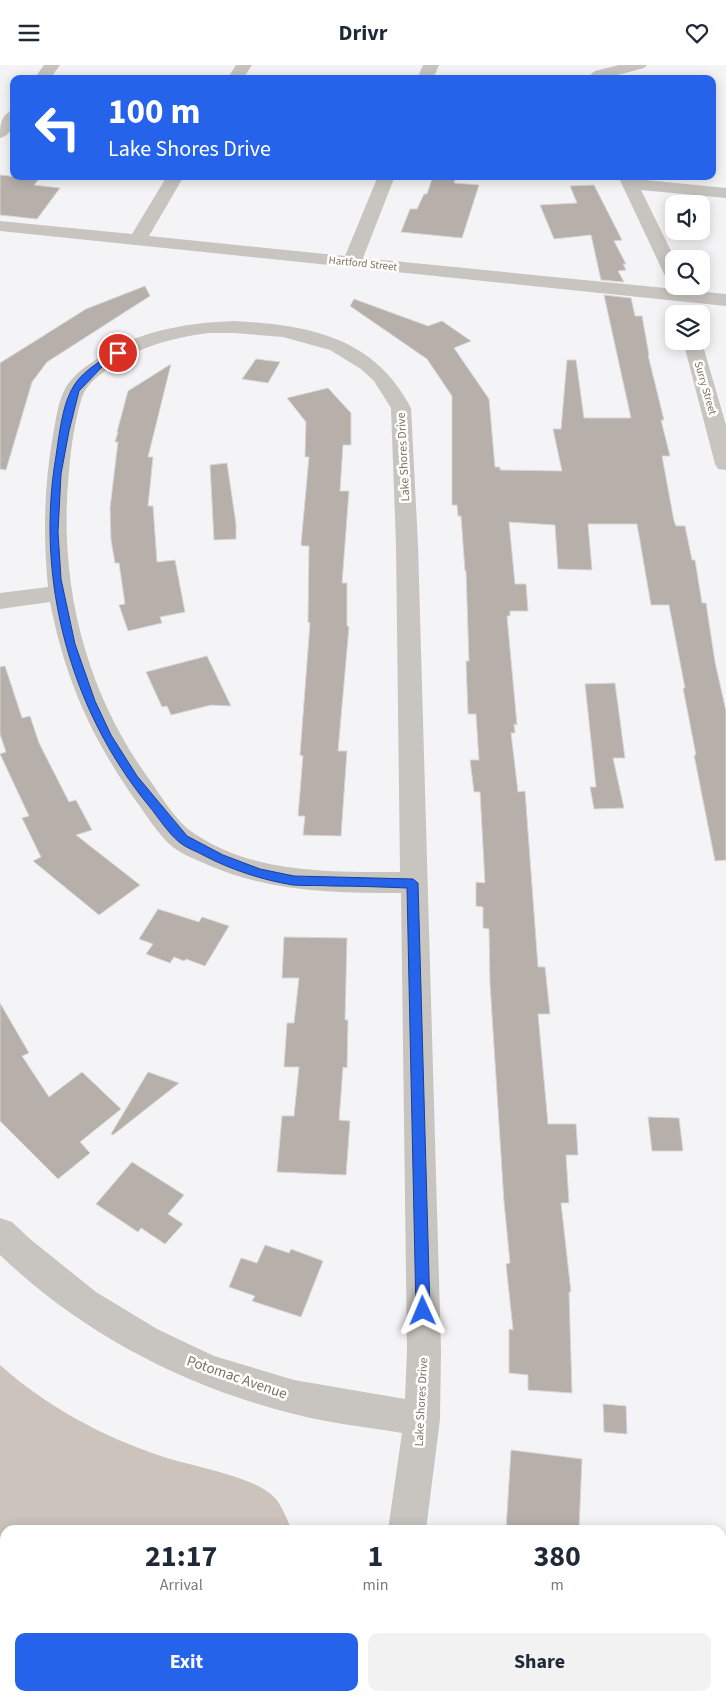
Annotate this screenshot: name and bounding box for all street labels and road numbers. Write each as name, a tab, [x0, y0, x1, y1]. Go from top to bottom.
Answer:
street label: Hartford Street	[328, 252, 398, 275]
street label: Surry Street	[691, 360, 720, 417]
street label: Lake Shores Drive	[393, 412, 414, 502]
street label: Potomac Avenue	[184, 1350, 290, 1405]
street label: Lake Shores Drive	[411, 1357, 432, 1447]

